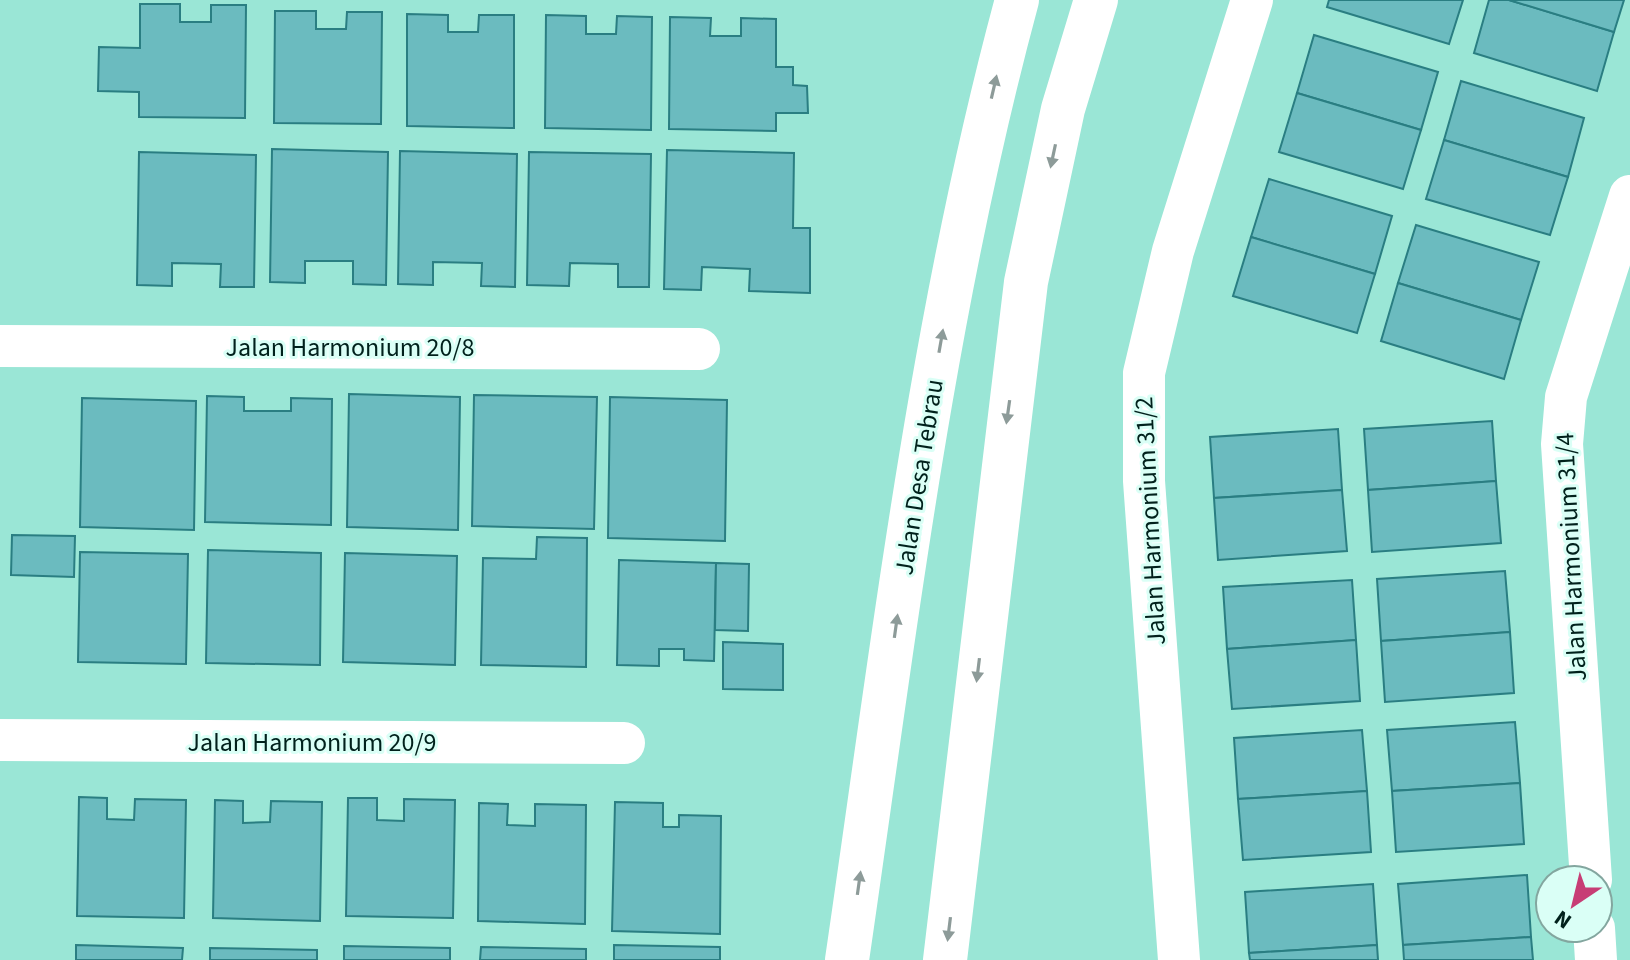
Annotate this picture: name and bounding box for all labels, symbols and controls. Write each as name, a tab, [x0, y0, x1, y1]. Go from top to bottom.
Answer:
one-way arrow	[988, 74, 1001, 99]
one-way arrow	[1046, 144, 1059, 169]
one-way arrow	[935, 328, 947, 353]
street label: Jalan Harmonium 20/8	[226, 329, 474, 366]
street label: Jalan Desa Tebrau	[885, 376, 953, 578]
street label: Jalan Harmonium 31/2	[1125, 396, 1175, 646]
one-way arrow	[1001, 400, 1014, 425]
street label: Jalan Harmonium 31/4	[1546, 432, 1596, 682]
one-way arrow	[890, 613, 903, 638]
one-way arrow	[972, 658, 985, 683]
street label: Jalan Harmonium 20/9	[188, 724, 436, 761]
north arrow	[1534, 864, 1614, 944]
one-way arrow	[853, 870, 866, 895]
text: N	[1548, 902, 1578, 937]
one-way arrow	[942, 917, 955, 942]

